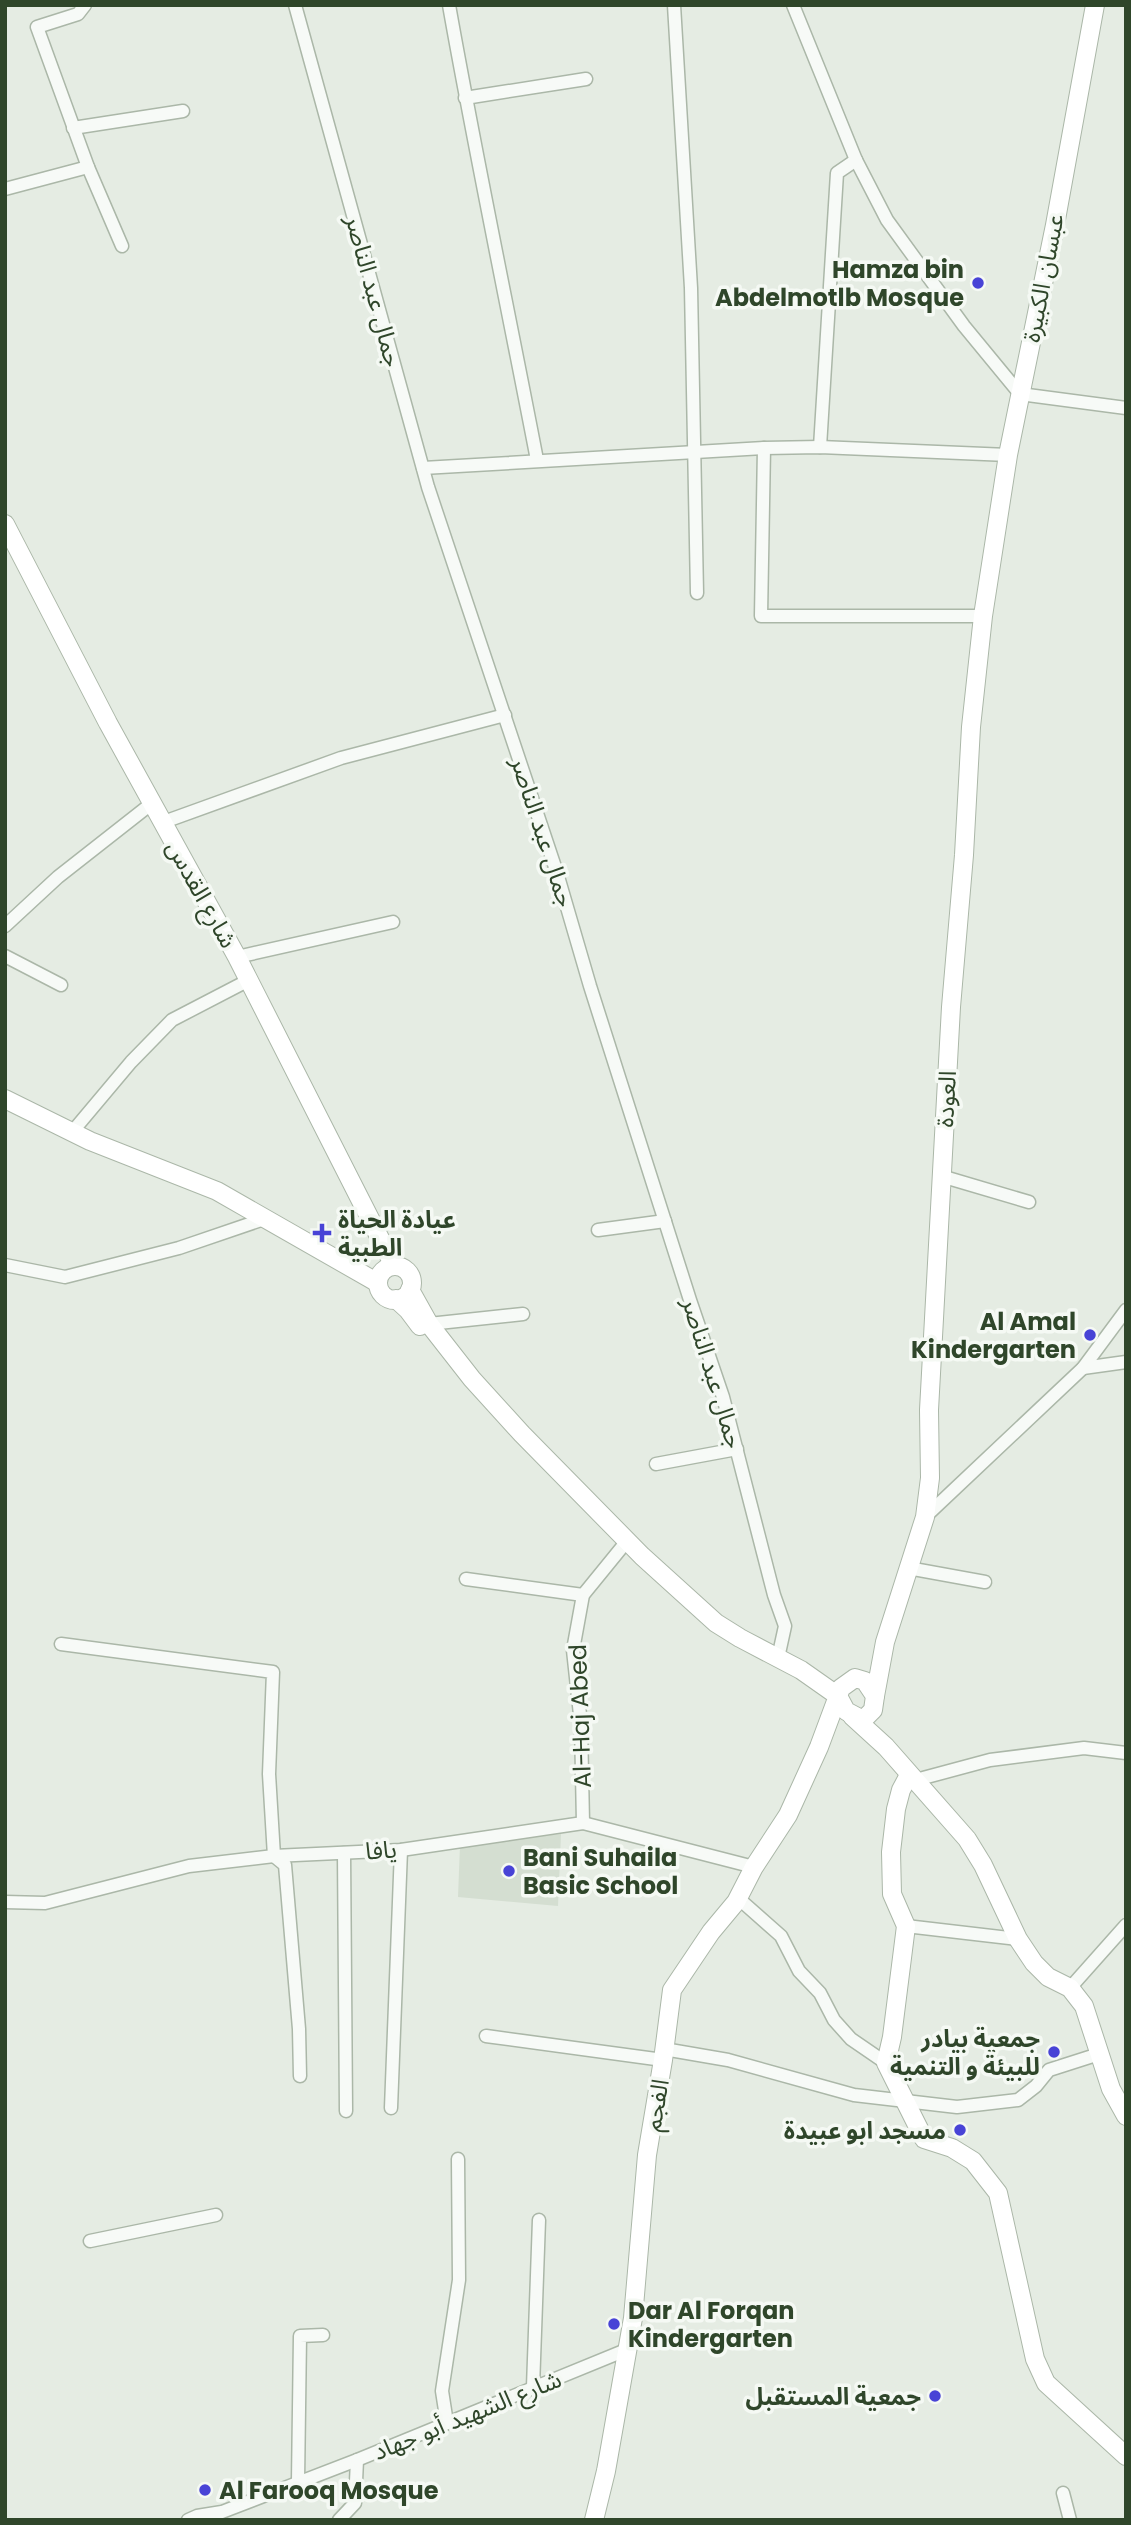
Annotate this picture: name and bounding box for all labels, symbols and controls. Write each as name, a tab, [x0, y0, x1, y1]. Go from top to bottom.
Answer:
street label: جمال عبد الناصر	[338, 210, 410, 371]
street label: عبسان الكبيرة	[1014, 211, 1072, 345]
place label: Hamza bin Abdelmotlb Mosque	[715, 253, 964, 314]
marker: Hamza bin Abdelmotlb Mosque	[970, 275, 986, 291]
street label: جمال عبد الناصر	[503, 752, 583, 911]
street label: شارع القدس	[158, 834, 245, 954]
street label: العودة	[928, 1070, 964, 1128]
place label: عيادة الحياة الطبية	[338, 1203, 456, 1264]
marker: عيادة الحياة الطبية	[312, 1223, 332, 1243]
street label: جمال عبد الناصر	[674, 1293, 752, 1452]
place label: Al Amal Kindergarten	[911, 1305, 1076, 1366]
marker: Al Amal Kindergarten	[1082, 1327, 1098, 1343]
street label: Al-Haj Abed	[561, 1643, 599, 1789]
street label: يافا	[364, 1832, 398, 1868]
place label: Bani Suhaila Basic School	[523, 1841, 678, 1902]
marker: Bani Suhaila Basic School	[501, 1863, 517, 1879]
place label: جمعية بيادر للبيئة و التنمية	[890, 2022, 1040, 2083]
marker: جمعية بيادر للبيئة و التنمية	[1046, 2044, 1062, 2060]
street label: الفجم	[635, 2076, 678, 2134]
place label: مسجد ابو عبيدة	[784, 2114, 946, 2147]
marker: مسجد ابو عبيدة	[952, 2122, 968, 2138]
place label: Dar Al Forqan Kindergarten	[628, 2294, 794, 2355]
marker: Dar Al Forqan Kindergarten	[606, 2316, 622, 2332]
street label: شارع الشهيد أبو جهاد	[368, 2362, 566, 2469]
place label: جمعية المستقبل	[746, 2380, 921, 2413]
marker: جمعية المستقبل	[927, 2388, 943, 2404]
place label: Al Farooq Mosque	[219, 2474, 439, 2507]
marker: Al Farooq Mosque	[197, 2482, 213, 2498]

